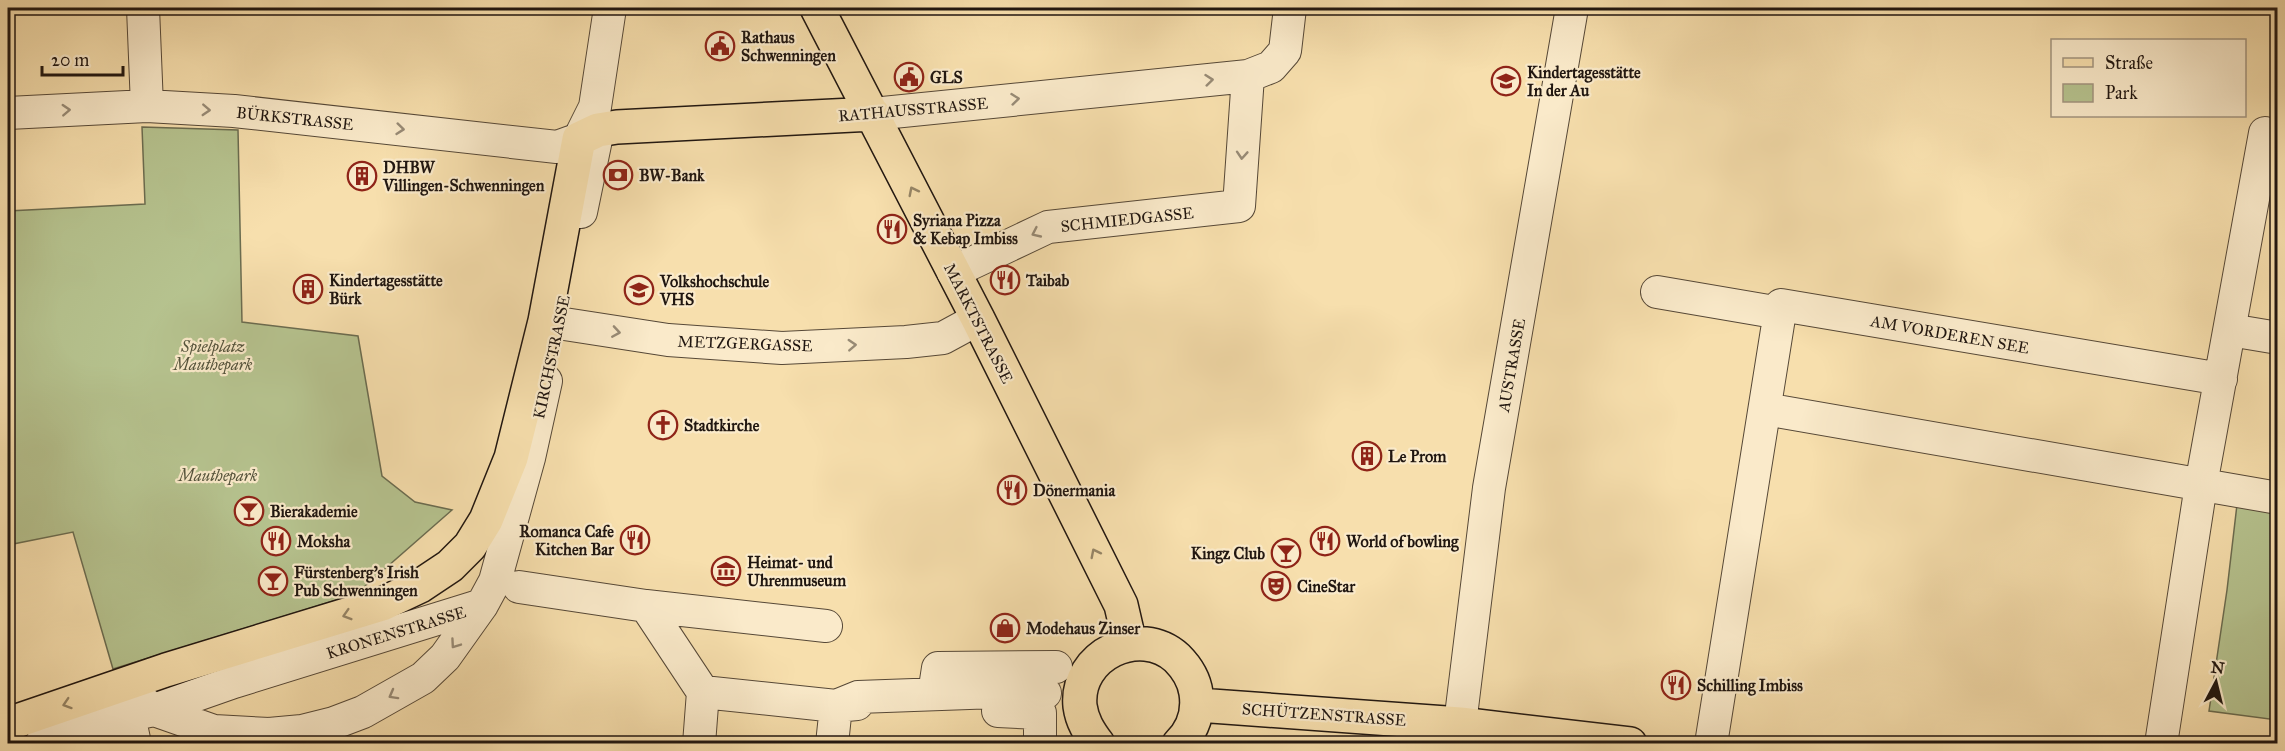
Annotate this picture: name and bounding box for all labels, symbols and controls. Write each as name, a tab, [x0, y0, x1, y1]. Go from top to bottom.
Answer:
place label: Rathaus Schwenningen	[741, 28, 836, 66]
public building icon: Rathaus Schwenningen	[704, 30, 736, 62]
scale bar	[42, 39, 123, 77]
legend	[2051, 39, 2246, 117]
text: 20 m	[51, 49, 89, 71]
text: Straße	[2105, 52, 2153, 74]
public building icon: GLS	[893, 61, 925, 93]
place label: Kindertagesstätte In der Au	[1527, 63, 1641, 100]
school or university icon: Kindertagesstätte In der Au	[1490, 65, 1522, 97]
place label: GLS	[930, 68, 963, 87]
one-way arrow	[1204, 74, 1214, 87]
text: Park	[2105, 82, 2138, 104]
street label: RATHAUSSTRASSE	[837, 93, 989, 126]
one-way arrow	[1010, 93, 1020, 106]
street label: BÜRKSTRASSE	[235, 102, 355, 134]
one-way arrow	[201, 103, 210, 116]
one-way arrow	[61, 104, 70, 117]
one-way arrow	[395, 122, 404, 135]
one-way arrow	[1236, 151, 1249, 160]
place label: DHBW Villingen-Schwenningen	[382, 158, 545, 196]
bank icon: BW-Bank	[602, 159, 634, 191]
building icon: DHBW Villingen-Schwenningen	[346, 160, 378, 192]
place label: BW-Bank	[639, 166, 705, 185]
one-way arrow	[908, 187, 920, 198]
street label: SCHMIEDGASSE	[1060, 203, 1195, 236]
place label: Syriana Pizza & Kebap Imbiss	[913, 211, 1018, 249]
restaurant icon: Syriana Pizza & Kebap Imbiss	[876, 213, 908, 245]
one-way arrow	[1032, 226, 1043, 238]
street label: MARKTSTRASSE	[940, 260, 1017, 387]
restaurant icon: Taibab	[989, 264, 1021, 296]
place label: Kindertagesstätte Bürk	[329, 271, 443, 308]
place label: Taibab	[1025, 271, 1070, 290]
place label: Volkshochschule VHS	[659, 272, 770, 309]
building icon: Kindertagesstätte Bürk	[292, 273, 324, 305]
school or university icon: Volkshochschule VHS	[623, 274, 655, 306]
street label: KIRCHSTRASSE	[529, 294, 574, 421]
street label: AM VORDEREN SEE	[1868, 311, 2031, 358]
street label: AUSTRASSE	[1494, 317, 1529, 414]
one-way arrow	[612, 326, 621, 338]
street label: METZGERGASSE	[677, 332, 813, 355]
park label: Spielplatz Mauthepark	[172, 337, 252, 375]
one-way arrow	[848, 338, 857, 351]
church icon: Stadtkirche	[647, 409, 679, 441]
place label: Stadtkirche	[684, 416, 760, 435]
building icon: Le Prom	[1351, 440, 1383, 472]
place label: Le Prom	[1388, 447, 1447, 466]
park label: Mauthepark	[177, 466, 257, 486]
restaurant icon: Dönermania	[996, 474, 1028, 506]
place label: Dönermania	[1033, 481, 1116, 500]
bar icon: Bierakademie	[233, 495, 265, 527]
place label: Bierakademie	[270, 502, 358, 521]
place label: Romanca Cafe Kitchen Bar	[519, 522, 615, 559]
restaurant icon: Romanca Cafe Kitchen Bar	[619, 524, 651, 556]
restaurant icon: Moksha	[260, 525, 292, 557]
restaurant icon: World of bowling	[1309, 525, 1341, 557]
place label: Moksha	[297, 532, 352, 551]
place label: World of bowling	[1346, 532, 1459, 552]
bar icon: Kingz Club	[1270, 537, 1302, 569]
place label: Kingz Club	[1191, 544, 1265, 564]
one-way arrow	[1090, 548, 1102, 559]
place label: Heimat- und Uhrenmuseum	[747, 553, 847, 590]
museum icon: Heimat- und Uhrenmuseum	[710, 555, 742, 587]
place label: Fürstenberg's Irish Pub Schwenningen	[294, 563, 419, 601]
bar icon: Fürstenberg's Irish Pub Schwenningen	[257, 565, 289, 597]
theatre icon: CineStar	[1260, 570, 1292, 602]
place label: CineStar	[1297, 577, 1356, 596]
street label: KRONENSTRASSE	[324, 602, 468, 663]
one-way arrow	[342, 608, 353, 620]
shop icon: Modehaus Zinser	[989, 612, 1021, 644]
place label: Modehaus Zinser	[1026, 619, 1141, 638]
one-way arrow	[451, 637, 462, 648]
north arrow	[2186, 652, 2246, 712]
text: N	[2210, 657, 2226, 678]
restaurant icon: Schilling Imbiss	[1660, 669, 1692, 701]
place label: Schilling Imbiss	[1697, 676, 1803, 696]
one-way arrow	[389, 688, 399, 699]
one-way arrow	[62, 697, 73, 710]
street label: SCHÜTZENSTRASSE	[1241, 698, 1407, 730]

